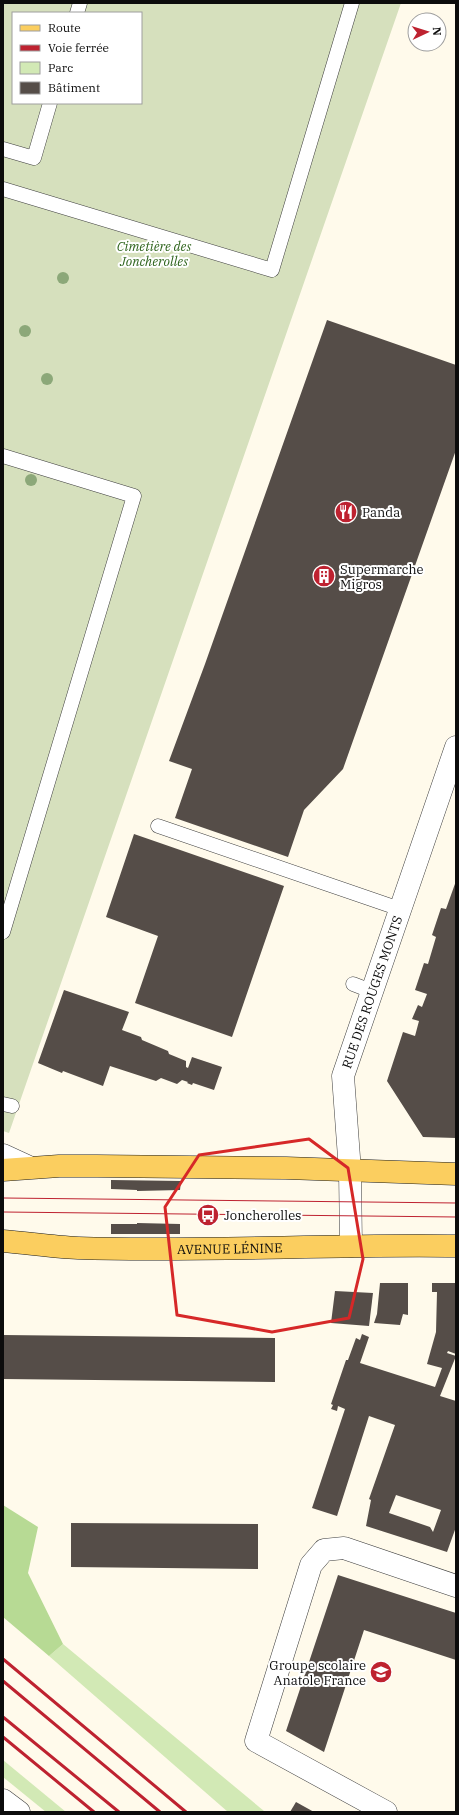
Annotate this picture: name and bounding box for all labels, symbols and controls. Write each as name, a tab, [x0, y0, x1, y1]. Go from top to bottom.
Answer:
legend	[12, 12, 142, 104]
north arrow	[407, 12, 447, 52]
text: Route	[48, 20, 81, 35]
text: N	[430, 26, 444, 36]
text: Voie ferrée	[48, 40, 109, 55]
text: Parc	[48, 60, 73, 75]
text: Bâtiment	[48, 80, 100, 95]
park label: Cimetière des Joncherolles	[117, 238, 191, 270]
restaurant icon: Panda	[333, 499, 359, 525]
place label: Panda	[362, 504, 400, 521]
place label: Supermarche Migros	[340, 561, 424, 593]
building icon: Supermarche Migros	[311, 563, 337, 589]
street label: RUE DES ROUGES MONTS	[338, 914, 406, 1071]
bus stop icon: Joncherolles	[195, 1202, 221, 1228]
place label: Joncherolles	[224, 1207, 301, 1224]
street label: AVENUE LÉNINE	[177, 1239, 283, 1258]
place label: Groupe scolaire Anatole France	[269, 1657, 366, 1689]
school or university icon: Groupe scolaire Anatole France	[368, 1659, 394, 1685]

